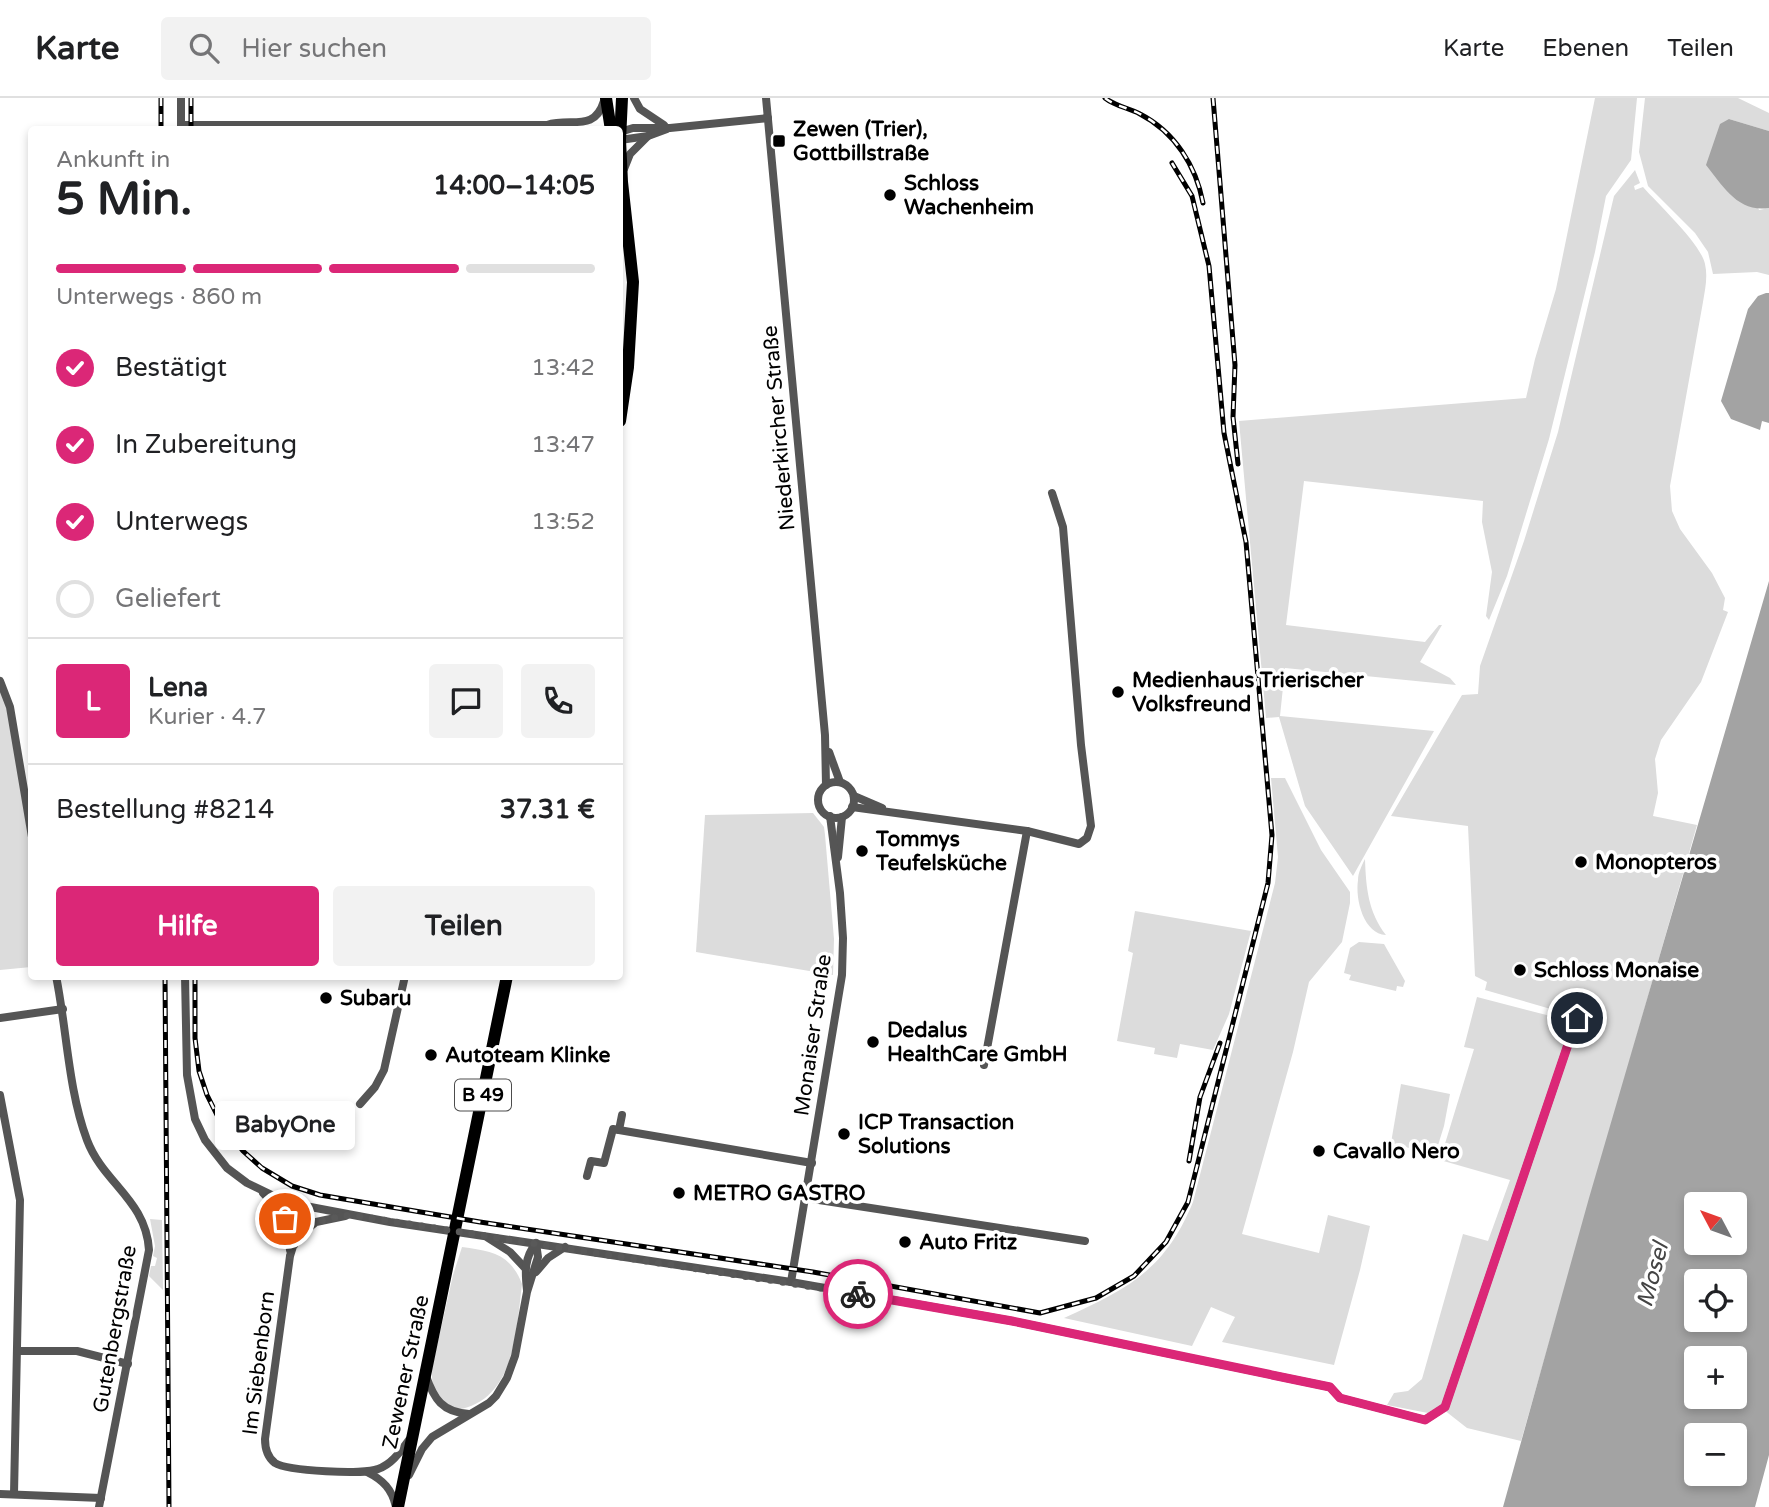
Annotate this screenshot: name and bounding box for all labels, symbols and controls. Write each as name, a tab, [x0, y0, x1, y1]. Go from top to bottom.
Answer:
search box	[161, 17, 651, 80]
text: Karte	[35, 29, 119, 68]
icon: search	[185, 29, 223, 67]
text: Hier suchen	[241, 33, 387, 64]
text: Karte	[1443, 34, 1504, 63]
text: Ebenen	[1542, 34, 1629, 63]
text: Teilen	[1667, 34, 1734, 63]
place label: Zewen (Trier), Gottbillstraße	[793, 117, 929, 166]
marker: Zewen (Trier), Gottbillstraße	[771, 133, 787, 149]
text: Ankunft in	[56, 146, 170, 174]
text: 14:00–14:05	[433, 170, 595, 201]
place label: Schloss Wachenheim	[904, 171, 1034, 220]
text: 5 Min.	[56, 172, 192, 227]
marker: Schloss Wachenheim	[882, 187, 898, 203]
text: Unterwegs · 860 m	[56, 283, 262, 311]
street label: Niederkircher Straße	[758, 324, 800, 532]
icon: check	[56, 349, 94, 387]
text: Bestätigt	[115, 352, 227, 383]
text: 13:42	[531, 354, 595, 382]
icon: check	[56, 426, 94, 464]
text: In Zubereitung	[115, 429, 297, 460]
text: 13:47	[531, 431, 595, 459]
icon: check	[56, 503, 94, 541]
text: Unterwegs	[115, 506, 248, 537]
text: 13:52	[531, 508, 595, 536]
text: Geliefert	[115, 583, 221, 614]
button: chat	[429, 664, 503, 738]
button: phone	[521, 664, 595, 738]
place label: Medienhaus Trierischer Volksfreund	[1132, 668, 1365, 717]
text: Lena	[148, 672, 208, 703]
marker: Medienhaus Trierischer Volksfreund	[1110, 684, 1126, 700]
text: L	[86, 686, 100, 717]
text: Kurier · 4.7	[148, 703, 266, 731]
text: Bestellung #8214	[56, 794, 274, 825]
text: 37.31 €	[500, 794, 595, 825]
place label: Tommys Teufelsküche	[875, 827, 1007, 876]
marker: Tommys Teufelsküche	[854, 843, 870, 859]
place label: Monopteros	[1595, 850, 1717, 875]
marker: Monopteros	[1573, 854, 1589, 870]
button: Hilfe	[56, 886, 319, 966]
button: Teilen	[333, 886, 595, 966]
street label: Monaiser Straße	[789, 952, 837, 1117]
place label: Schloss Monaise	[1534, 958, 1699, 983]
marker: Schloss Monaise	[1512, 962, 1528, 978]
place label: Subaru	[340, 986, 411, 1011]
pin	[1547, 988, 1607, 1048]
marker: Subaru	[318, 990, 334, 1006]
icon: home	[1558, 999, 1596, 1037]
place label: Dedalus HealthCare GmbH	[887, 1018, 1068, 1067]
marker: Dedalus HealthCare GmbH	[865, 1034, 881, 1050]
place label: Autoteam Klinke	[445, 1043, 611, 1068]
marker: Autoteam Klinke	[423, 1047, 439, 1063]
road number: B 49	[455, 1079, 511, 1110]
callout: BabyOne	[215, 1100, 355, 1149]
place label: ICP Transaction Solutions	[858, 1110, 1014, 1159]
text: BabyOne	[234, 1111, 336, 1139]
marker: ICP Transaction Solutions	[836, 1126, 852, 1142]
place label: Cavallo Nero	[1333, 1139, 1460, 1164]
marker: Cavallo Nero	[1311, 1143, 1327, 1159]
place label: METRO GASTRO	[693, 1181, 865, 1206]
marker: METRO GASTRO	[671, 1185, 687, 1201]
pin	[255, 1189, 315, 1249]
north arrow	[1684, 1192, 1746, 1255]
map controls	[1684, 1192, 1747, 1486]
icon: bag	[266, 1200, 304, 1238]
place label: Auto Fritz	[919, 1230, 1018, 1255]
marker: Auto Fritz	[897, 1234, 913, 1250]
water label: Mosel	[1631, 1237, 1676, 1310]
street label: Gutenbergstraße	[88, 1243, 142, 1415]
courier	[823, 1259, 893, 1329]
button: locate	[1684, 1269, 1747, 1332]
icon: bike	[839, 1275, 877, 1313]
street label: Im Siebenborn	[238, 1289, 280, 1437]
street label: Zewener Straße	[377, 1293, 435, 1451]
button: +	[1684, 1346, 1747, 1409]
button: −	[1684, 1423, 1747, 1486]

